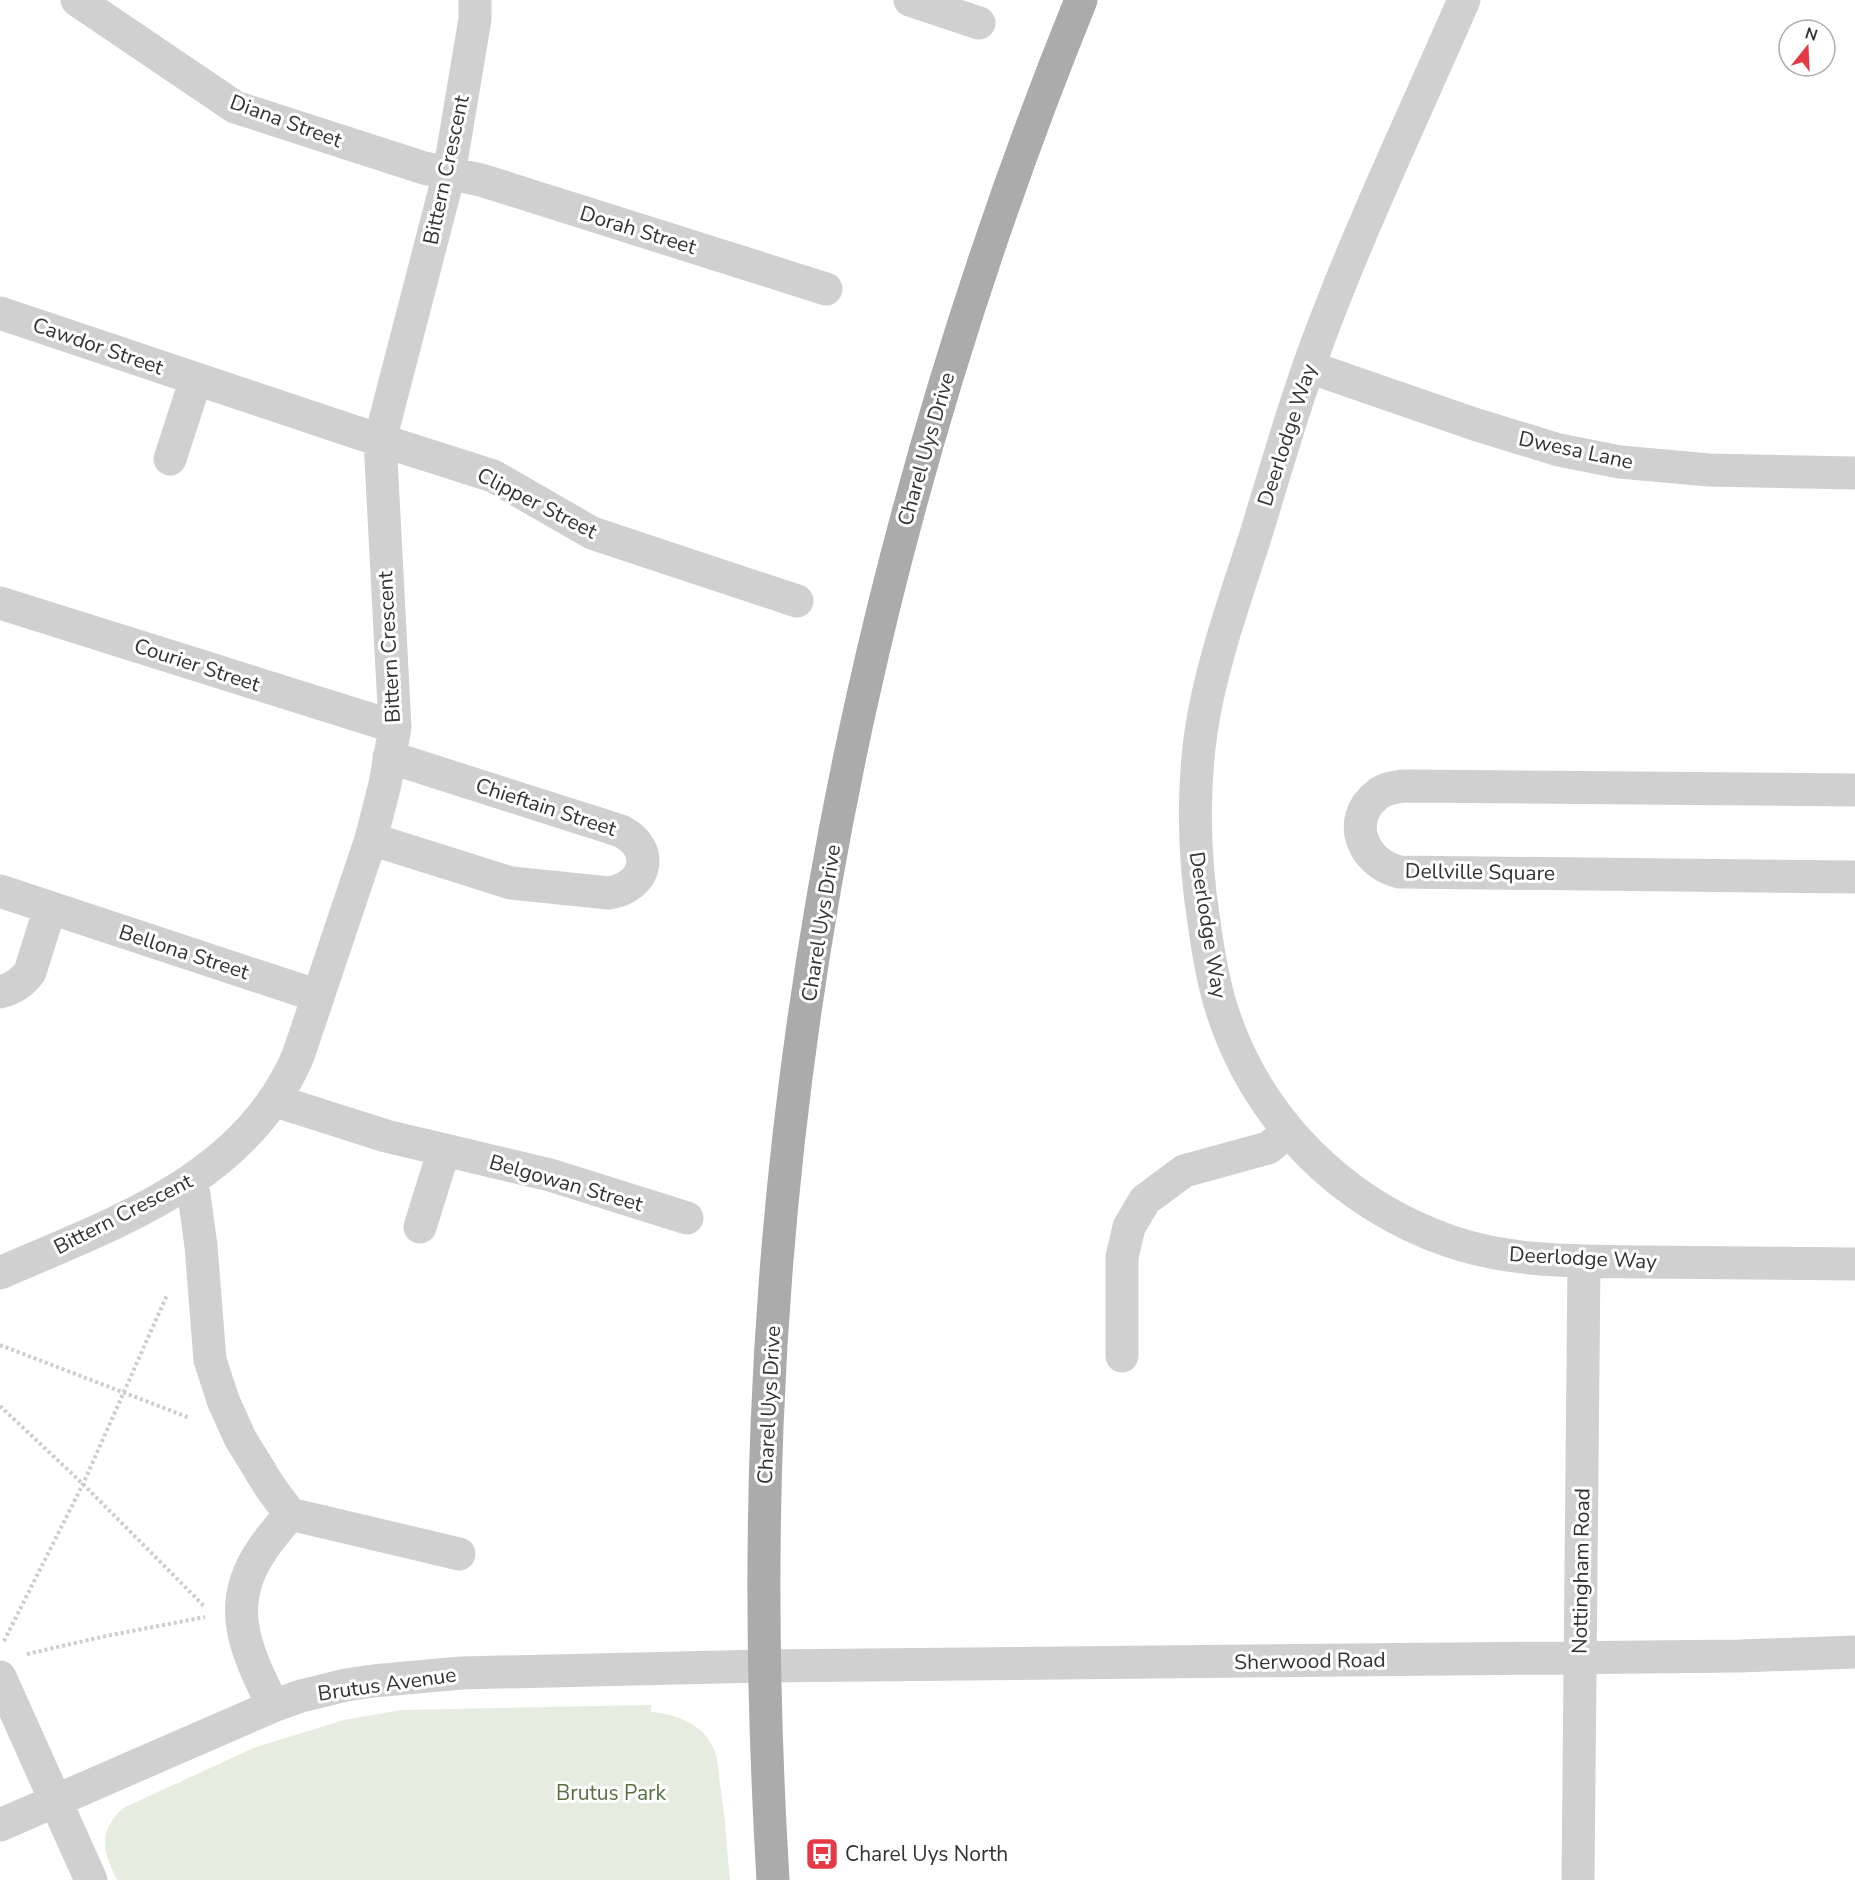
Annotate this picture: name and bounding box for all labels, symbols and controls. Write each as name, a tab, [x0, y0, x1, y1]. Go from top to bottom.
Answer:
north arrow	[1777, 18, 1837, 78]
text: N	[1802, 22, 1820, 47]
street label: Diana Street	[226, 88, 347, 154]
street label: Bittern Crescent	[416, 92, 476, 247]
street label: Dorah Street	[576, 199, 700, 261]
street label: Cawdor Street	[29, 311, 168, 382]
street label: Deerlodge Way	[1251, 360, 1323, 510]
street label: Charel Uys Drive	[891, 369, 961, 529]
street label: Dwesa Lane	[1516, 424, 1636, 476]
street label: Clipper Street	[472, 461, 602, 546]
street label: Bittern Crescent	[371, 570, 407, 724]
street label: Courier Street	[131, 632, 264, 699]
street label: Chieftain Street	[472, 771, 621, 843]
street label: Charel Uys Drive	[795, 843, 847, 1003]
street label: Deerlodge Way	[1183, 850, 1233, 1001]
street label: Dellville Square	[1405, 857, 1555, 887]
street label: Bellona Street	[115, 918, 253, 986]
street label: Belgowan Street	[486, 1148, 647, 1218]
street label: Bittern Crescent	[49, 1167, 198, 1261]
street label: Deerlodge Way	[1508, 1240, 1658, 1276]
street label: Charel Uys Drive	[751, 1325, 787, 1485]
street label: Nottingham Road	[1566, 1488, 1596, 1654]
street label: Sherwood Road	[1234, 1646, 1386, 1676]
street label: Brutus Avenue	[316, 1660, 458, 1708]
park label: Brutus Park	[556, 1779, 667, 1807]
bus stop icon: Charel Uys North	[804, 1836, 840, 1872]
place label: Charel Uys North	[845, 1840, 1008, 1868]

